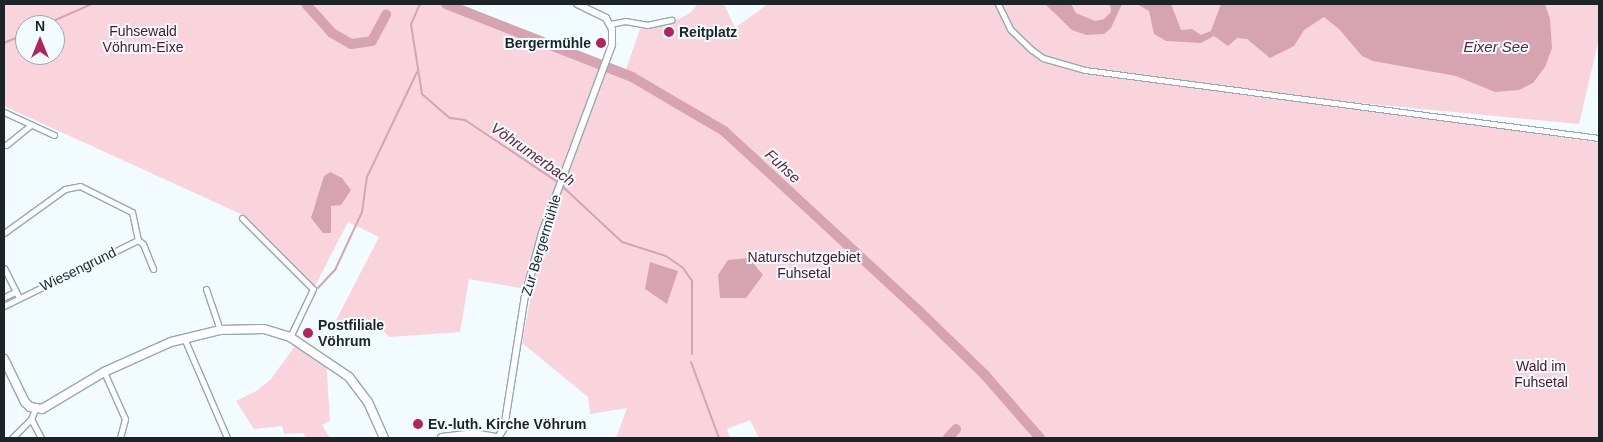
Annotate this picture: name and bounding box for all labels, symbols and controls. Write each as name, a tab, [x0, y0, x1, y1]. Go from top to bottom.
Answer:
north arrow	[15, 15, 65, 65]
text: N	[35, 18, 45, 34]
park label: Fuhsewald Vöhrum-Eixe	[103, 23, 183, 56]
place label: Reitplatz	[679, 24, 737, 40]
marker: Reitplatz	[663, 26, 675, 38]
place label: Bergermühle	[505, 35, 591, 51]
marker: Bergermühle	[595, 37, 607, 49]
water label: Eixer See	[1463, 38, 1529, 56]
water label: Vöhrumerbach	[488, 118, 578, 190]
water label: Fuhse	[762, 145, 804, 187]
street label: Zur Bergermühle	[518, 192, 564, 298]
street label: Wiesengrund	[37, 243, 119, 295]
park label: Naturschutzgebiet Fuhsetal	[748, 249, 860, 282]
place label: Postfiliale Vöhrum	[318, 317, 384, 350]
marker: Postfiliale Vöhrum	[302, 327, 314, 339]
park label: Wald im Fuhsetal	[1514, 358, 1568, 391]
place label: Ev.-luth. Kirche Vöhrum	[428, 416, 586, 432]
marker: Ev.-luth. Kirche Vöhrum	[412, 418, 424, 430]

